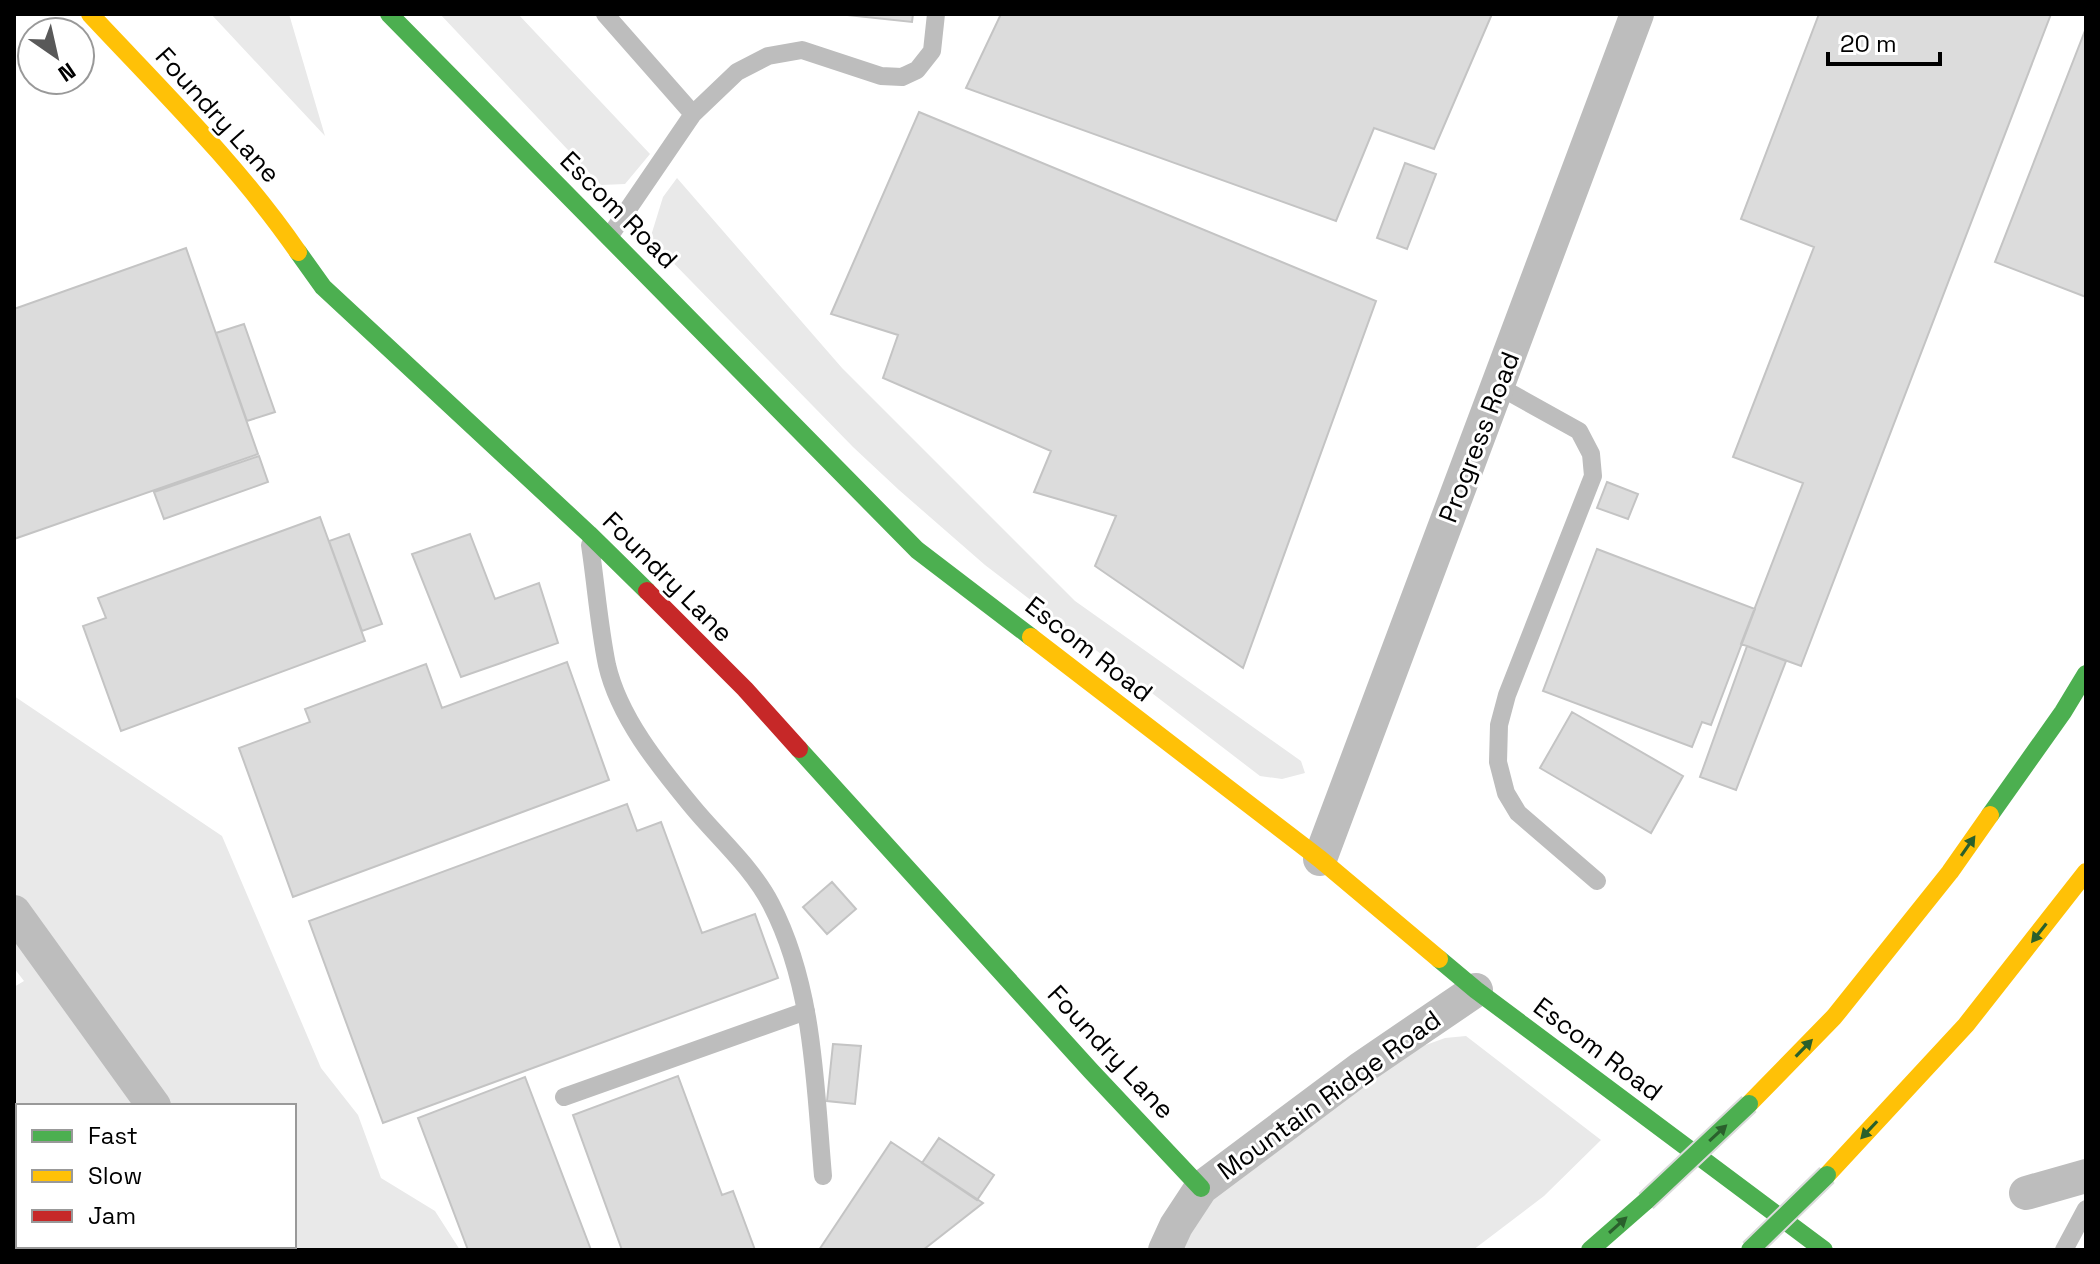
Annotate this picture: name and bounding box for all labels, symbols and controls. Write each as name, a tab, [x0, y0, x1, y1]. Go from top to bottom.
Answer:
north arrow	[16, 16, 96, 96]
scale bar	[1828, 16, 1940, 66]
text: 20 m	[1840, 28, 1897, 59]
street label: Foundry Lane	[148, 40, 288, 190]
text: N	[53, 57, 81, 88]
street label: Escom Road	[553, 144, 685, 276]
street label: Progress Road	[1431, 347, 1527, 527]
street label: Foundry Lane	[595, 504, 741, 650]
street label: Escom Road	[1018, 589, 1160, 709]
one-way arrow	[1960, 836, 1975, 857]
one-way arrow	[2031, 923, 2047, 943]
street label: Foundry Lane	[1040, 978, 1182, 1126]
street label: Escom Road	[1527, 989, 1669, 1109]
street label: Mountain Ridge Road	[1211, 1002, 1447, 1188]
one-way arrow	[1794, 1039, 1812, 1058]
legend	[16, 1104, 296, 1248]
text: Fast	[88, 1120, 138, 1151]
one-way arrow	[1860, 1120, 1878, 1139]
one-way arrow	[1708, 1125, 1727, 1143]
text: Slow	[88, 1160, 142, 1191]
text: Jam	[88, 1200, 136, 1231]
one-way arrow	[1608, 1217, 1627, 1235]

